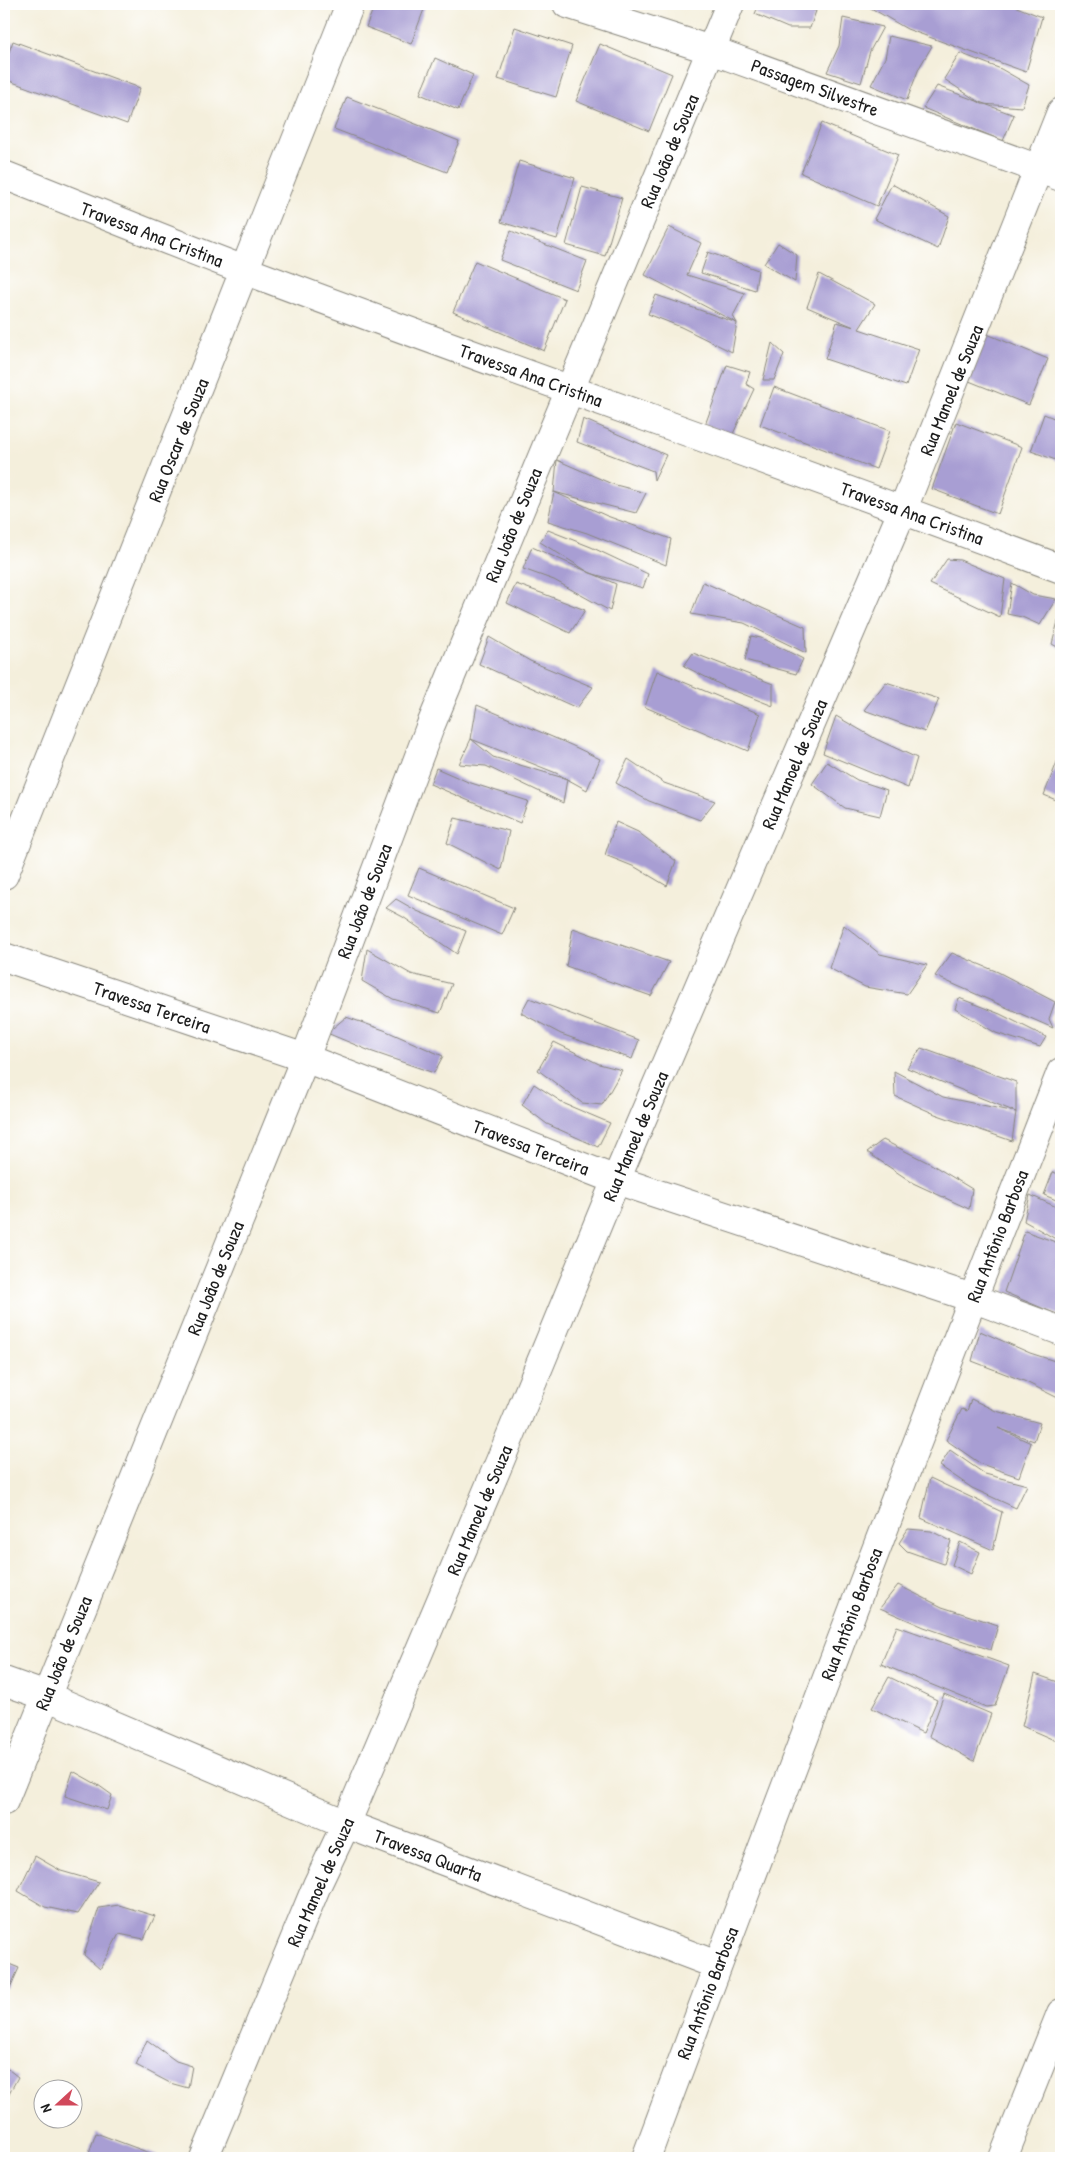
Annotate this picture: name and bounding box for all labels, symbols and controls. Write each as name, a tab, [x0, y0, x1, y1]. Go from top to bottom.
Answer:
street label: Passagem Silvestre	[748, 52, 883, 122]
street label: Rua João de Souza	[633, 90, 705, 212]
street label: Travessa Ana Cristina	[77, 195, 228, 273]
street label: Rua Manoel de Souza	[913, 320, 989, 459]
street label: Travessa Ana Cristina	[456, 337, 607, 413]
street label: Rua Oscar de Souza	[141, 374, 215, 506]
street label: Rua João de Souza	[478, 463, 548, 586]
street label: Travessa Ana Cristina	[837, 475, 988, 551]
street label: Rua Manoel de Souza	[755, 694, 833, 833]
street label: Rua João de Souza	[330, 839, 398, 962]
street label: Travessa Terceira	[90, 975, 215, 1039]
street label: Rua Manoel de Souza	[596, 1066, 674, 1205]
street label: Travessa Terceira	[469, 1113, 594, 1181]
street label: Rua Antônio Barbosa	[960, 1166, 1034, 1306]
street label: Rua João de Souza	[180, 1216, 250, 1339]
street label: Rua Manoel de Souza	[440, 1440, 518, 1579]
street label: Rua Antônio Barbosa	[814, 1544, 888, 1684]
street label: Rua João de Souza	[28, 1591, 98, 1714]
street label: Rua Manoel de Souza	[280, 1813, 360, 1951]
street label: Travessa Quarta	[370, 1822, 486, 1888]
street label: Rua Antônio Barbosa	[670, 1923, 744, 2063]
north arrow	[32, 2080, 82, 2130]
text: N	[35, 2101, 56, 2116]

